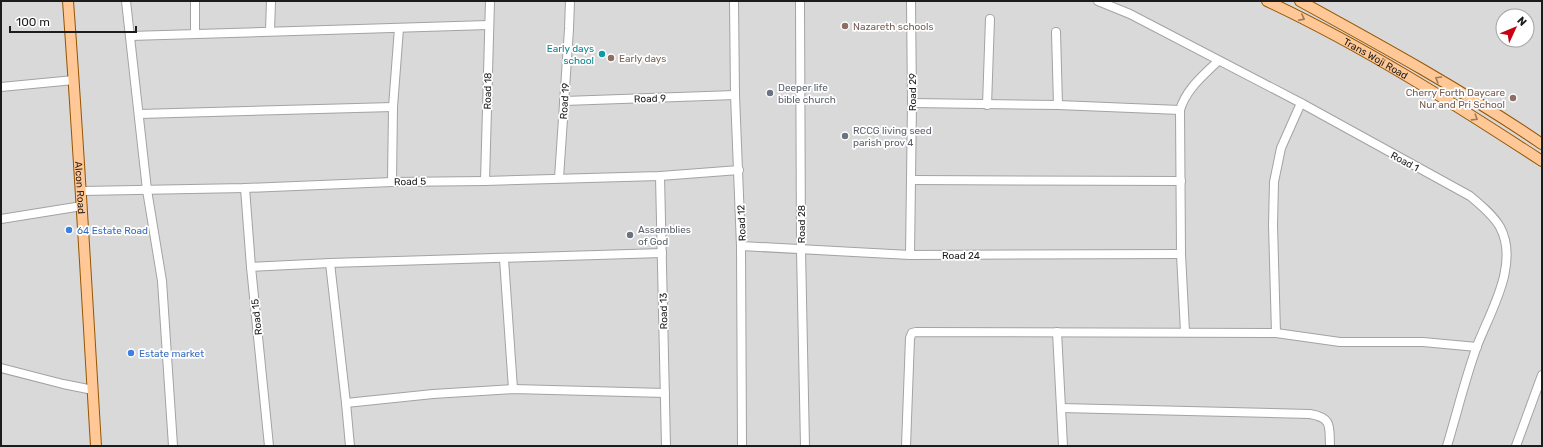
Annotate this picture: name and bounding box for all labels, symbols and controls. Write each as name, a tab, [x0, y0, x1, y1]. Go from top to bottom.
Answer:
scale bar	[10, 8, 136, 34]
north arrow	[1495, 8, 1535, 48]
one-way arrow	[1298, 13, 1305, 21]
text: N	[1514, 14, 1529, 29]
text: 100 m	[16, 15, 50, 29]
marker: Nazareth schools	[840, 21, 850, 31]
place label: Nazareth schools	[853, 21, 934, 33]
street label: Trans Woji Road	[1341, 36, 1410, 82]
place label: Early days school	[547, 43, 594, 67]
marker: Early days school	[597, 49, 607, 59]
marker: Early days	[606, 53, 616, 63]
place label: Early days	[619, 53, 666, 65]
street label: Road 18	[482, 73, 494, 110]
street label: Road 29	[907, 73, 919, 111]
one-way arrow	[1435, 76, 1442, 83]
street label: Road 19	[558, 82, 572, 120]
place label: Deeper life bible church	[778, 82, 836, 106]
place label: Cherry Forth Daycare Nur and Pri School	[1406, 87, 1505, 111]
marker: Deeper life bible church	[765, 88, 775, 98]
street label: Road 9	[634, 92, 666, 106]
marker: Cherry Forth Daycare Nur and Pri School	[1508, 93, 1518, 103]
one-way arrow	[1471, 113, 1478, 121]
place label: RCCG living seed parish prov 4	[853, 125, 932, 149]
marker: RCCG living seed parish prov 4	[840, 131, 850, 141]
street label: Road 1	[1388, 149, 1421, 174]
street label: Alcon Road	[72, 161, 87, 214]
street label: Road 5	[394, 176, 426, 188]
street label: Road 12	[735, 204, 749, 241]
street label: Road 28	[796, 205, 808, 243]
place label: Assemblies of God	[638, 224, 691, 248]
marker: 64 Estate Road	[64, 225, 74, 235]
place label: 64 Estate Road	[77, 225, 148, 237]
marker: Assemblies of God	[625, 230, 635, 240]
street label: Road 24	[942, 250, 980, 262]
street label: Road 13	[658, 293, 670, 329]
street label: Road 15	[249, 298, 265, 336]
marker: Estate market	[126, 348, 136, 358]
place label: Estate market	[139, 348, 204, 360]

